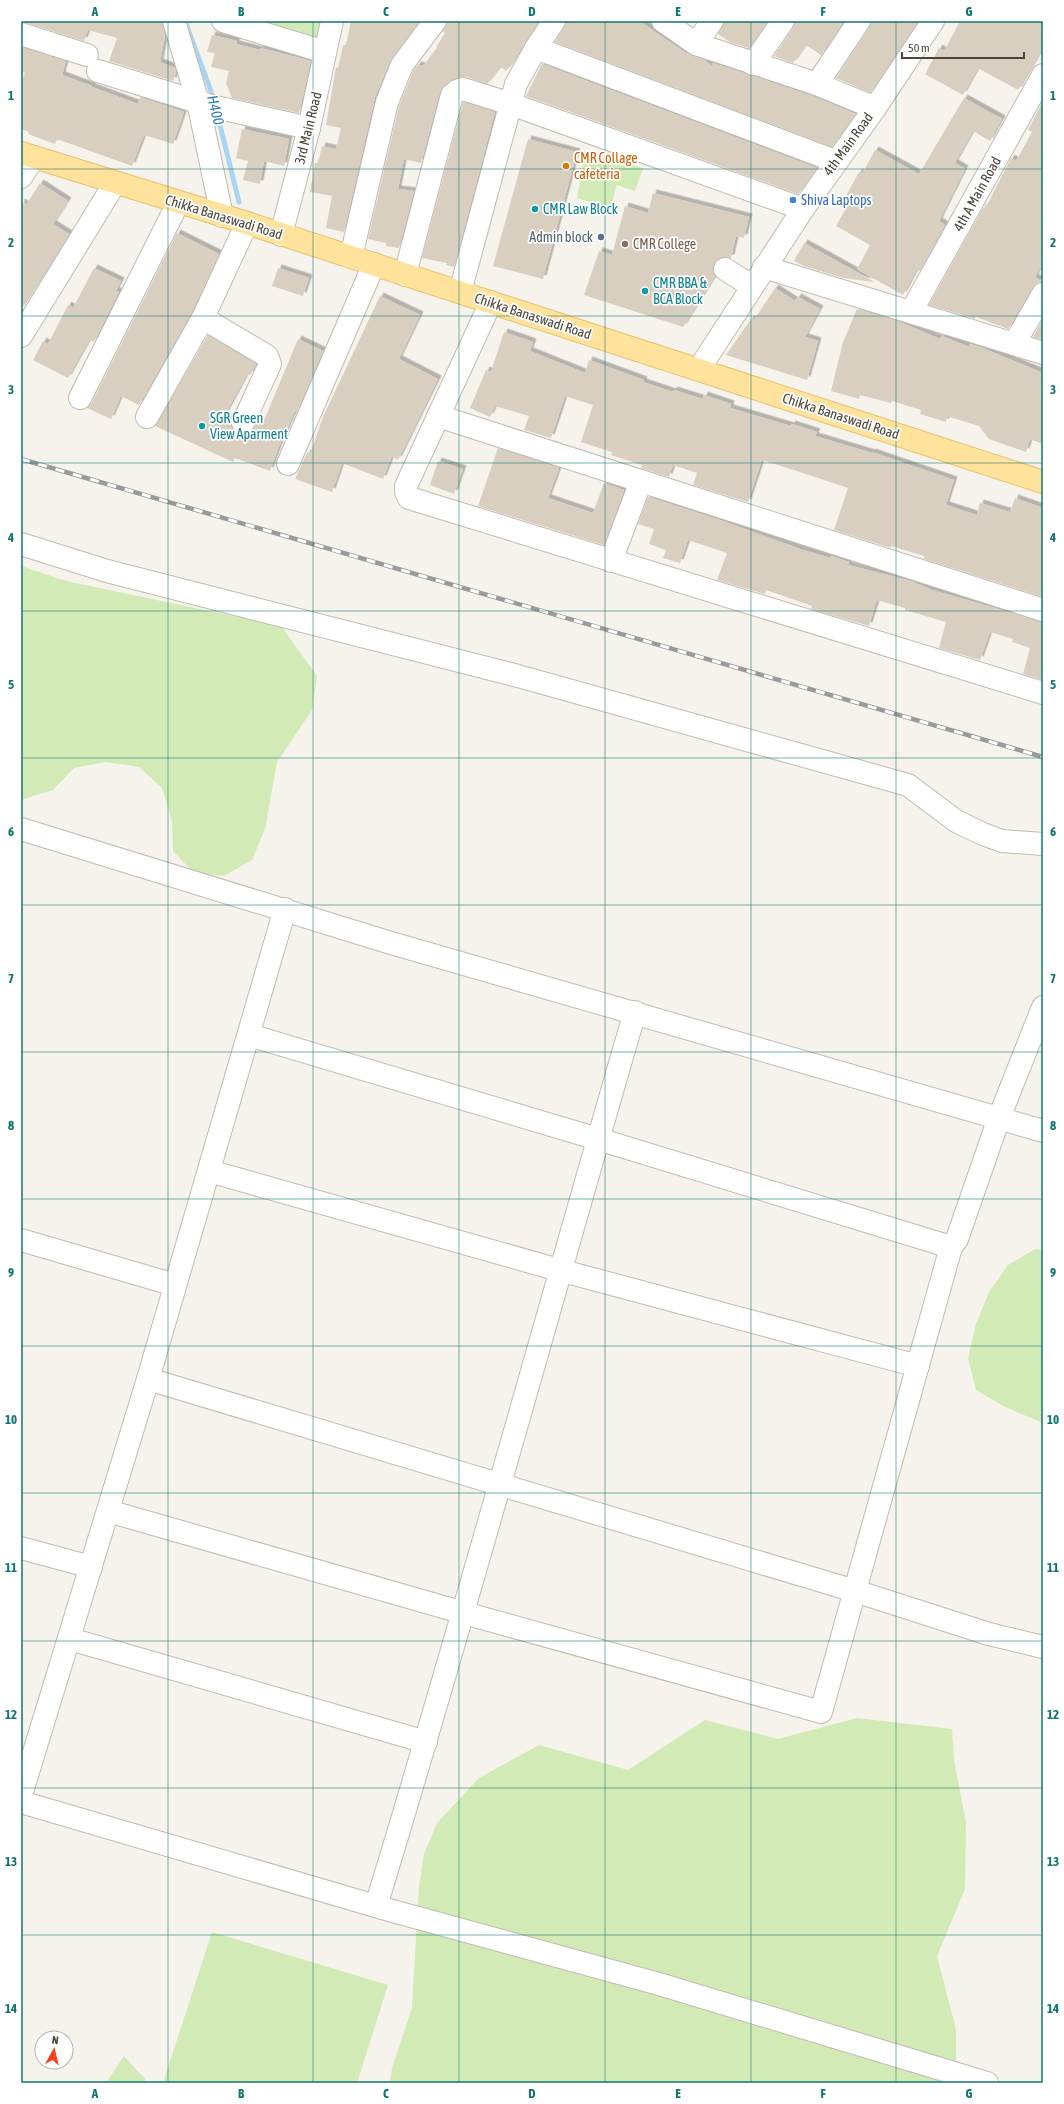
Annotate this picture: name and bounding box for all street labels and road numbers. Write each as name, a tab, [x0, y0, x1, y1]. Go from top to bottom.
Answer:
street label: 3rd Main Road	[291, 90, 325, 166]
street label: 4th Main Road	[820, 109, 876, 179]
street label: 4th A Main Road	[950, 154, 1004, 234]
street label: Chikka Banaswadi Road	[163, 192, 285, 242]
street label: Chikka Banaswadi Road	[473, 290, 593, 342]
street label: Chikka Banaswadi Road	[781, 390, 901, 442]

